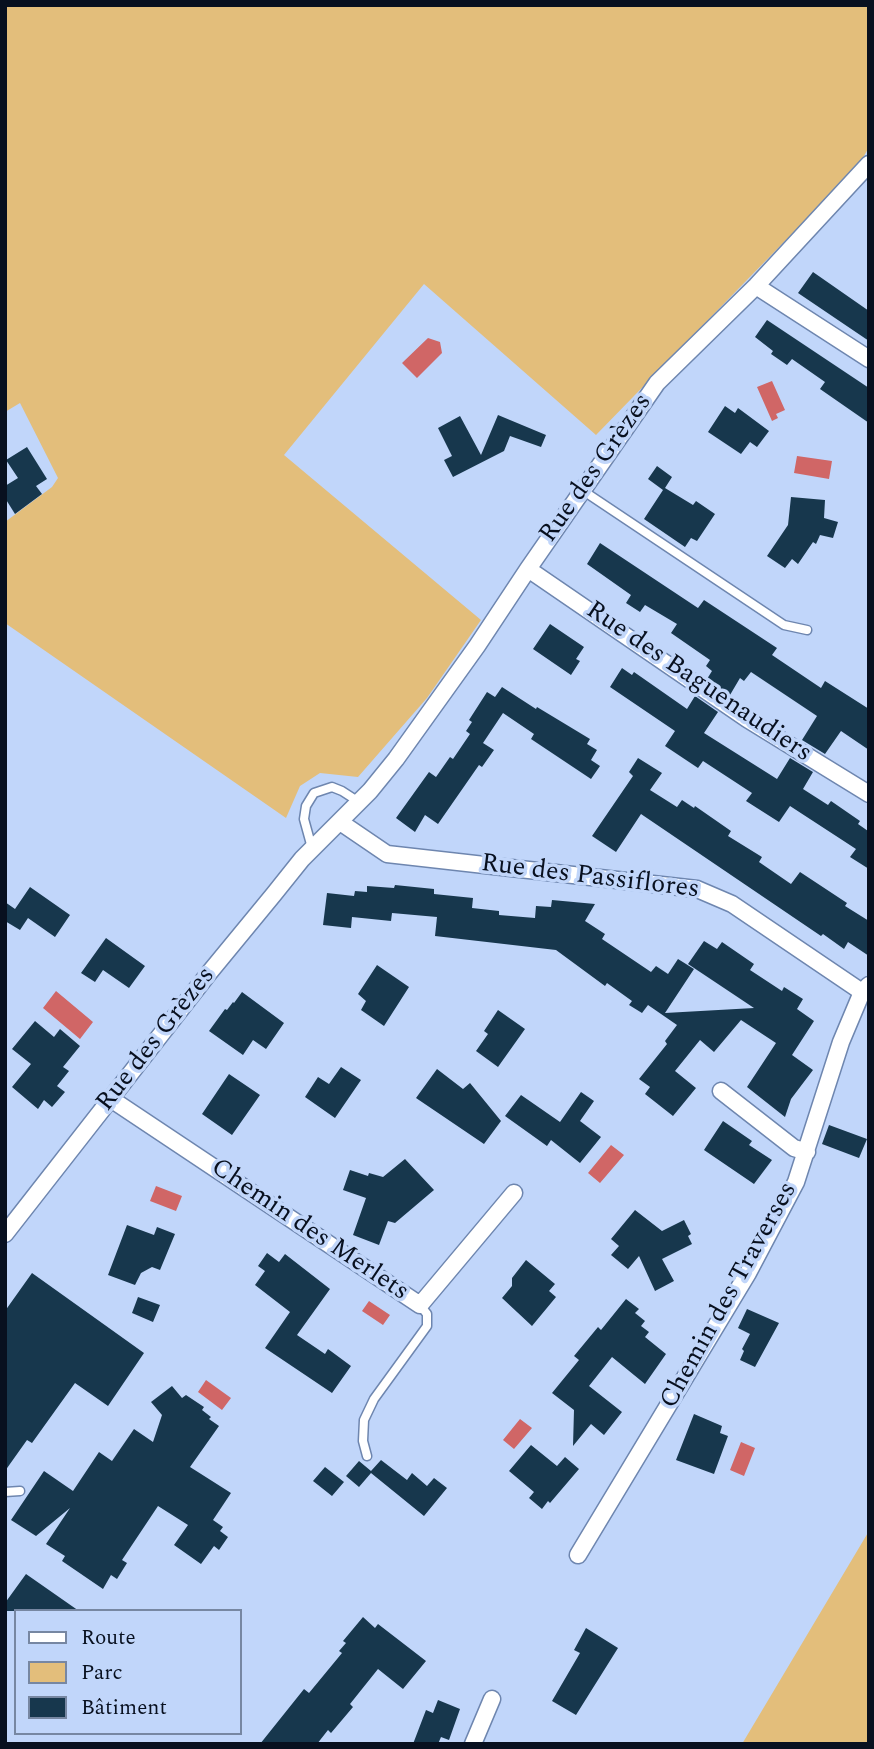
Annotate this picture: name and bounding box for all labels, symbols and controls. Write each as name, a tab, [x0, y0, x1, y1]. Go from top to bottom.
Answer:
street label: Rue des Grèzes	[534, 389, 660, 549]
street label: Rue des Baguenaudiers	[579, 596, 817, 770]
street label: Rue des Passiflores	[479, 849, 701, 907]
street label: Rue des Grèzes	[91, 962, 223, 1118]
street label: Chemin des Merlets	[204, 1153, 414, 1309]
street label: Chemin des Traverses	[655, 1177, 805, 1415]
legend	[14, 1609, 242, 1735]
text: Route	[81, 1622, 136, 1654]
text: Parc	[81, 1657, 123, 1689]
text: Bâtiment	[81, 1692, 167, 1724]

